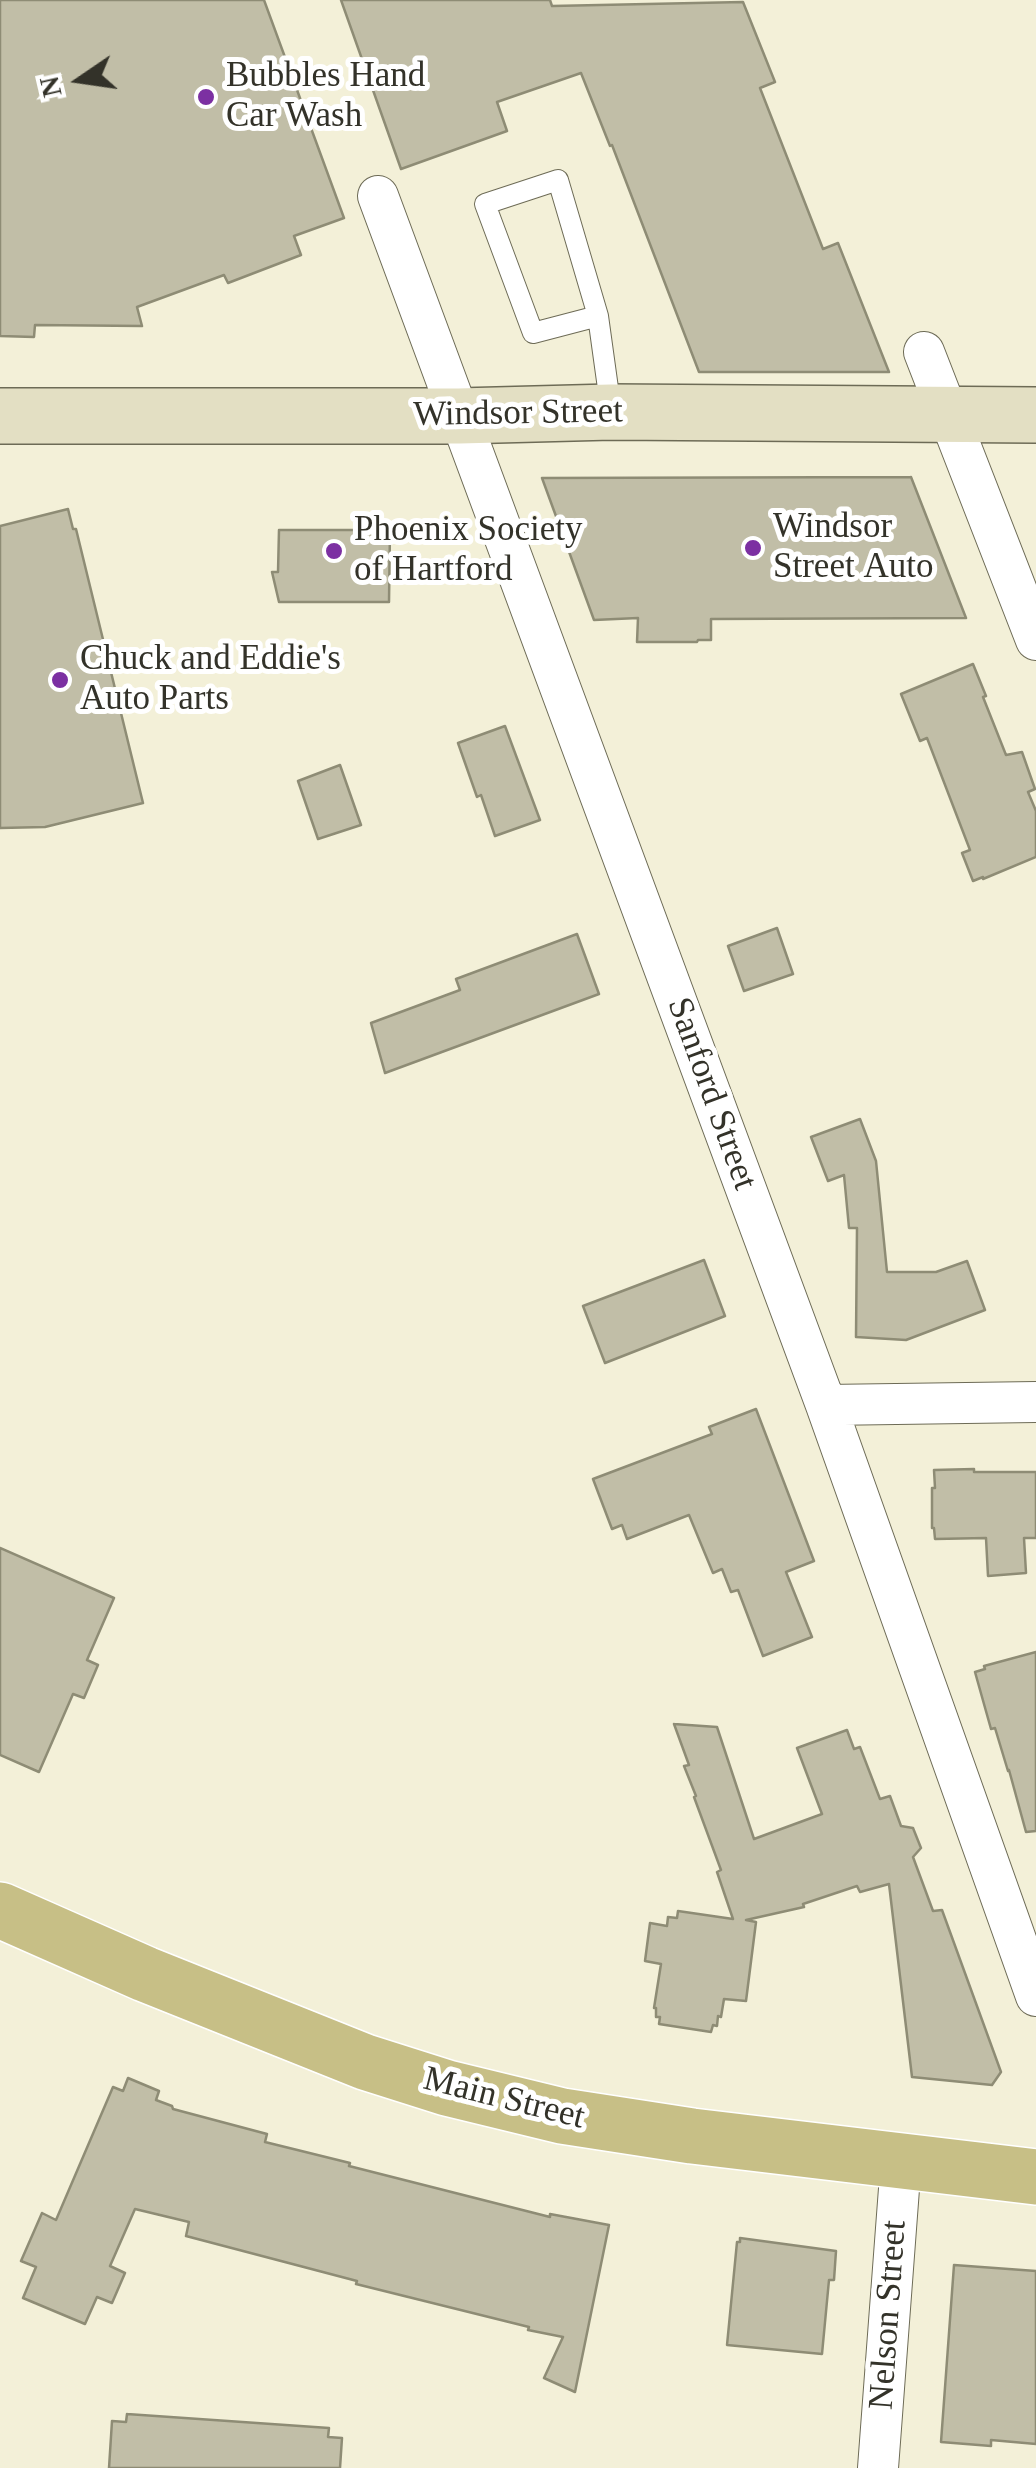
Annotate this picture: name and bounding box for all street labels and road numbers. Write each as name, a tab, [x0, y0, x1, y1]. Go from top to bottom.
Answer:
street label: Windsor Street	[413, 391, 623, 437]
street label: Sanford Street	[657, 992, 765, 1196]
street label: Main Street	[419, 2059, 589, 2139]
street label: Nelson Street	[861, 2219, 917, 2411]

